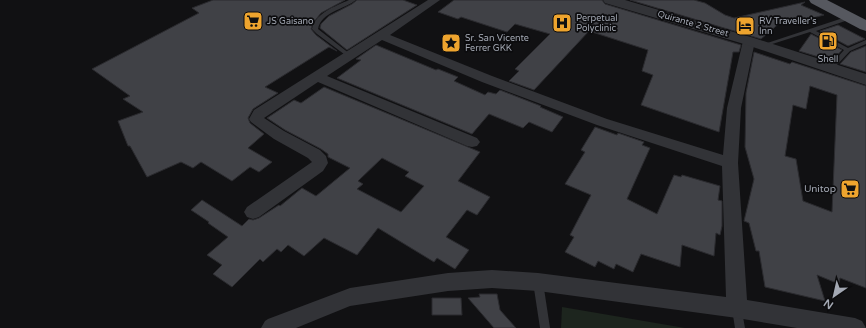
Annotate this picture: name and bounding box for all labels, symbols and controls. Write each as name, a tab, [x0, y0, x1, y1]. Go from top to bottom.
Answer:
street label: Quirante 2 Street	[656, 9, 730, 40]
supermarket icon: JS Gaisano	[242, 10, 264, 32]
hospital icon: Perpetual Polyclinic	[551, 12, 573, 34]
place label: Perpetual Polyclinic	[576, 13, 617, 34]
hotel icon: RV Traveller's Inn	[734, 15, 756, 37]
place label: JS Gaisano	[267, 16, 314, 27]
place label: RV Traveller's Inn	[759, 16, 817, 37]
fuel station icon: Shell	[817, 30, 839, 52]
place icon: Sr. San Vicente Ferrer GKK	[440, 32, 462, 54]
place label: Sr. San Vicente Ferrer GKK	[465, 33, 529, 54]
place label: Shell	[818, 54, 838, 65]
supermarket icon: Unitop	[839, 178, 861, 200]
place label: Unitop	[804, 183, 836, 195]
north arrow	[814, 276, 854, 316]
text: N	[821, 296, 836, 312]

